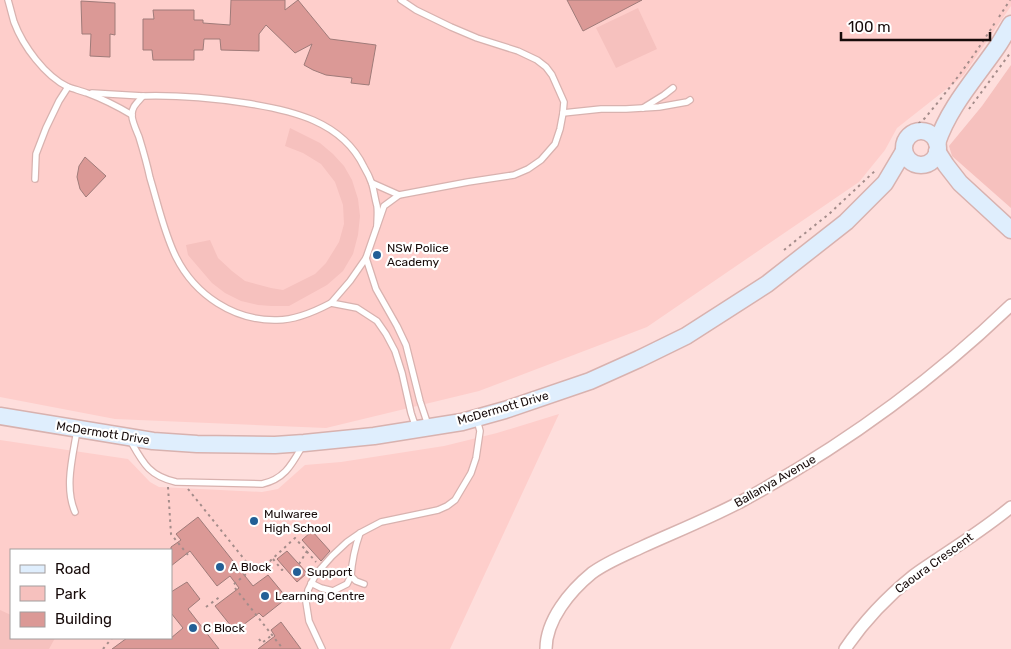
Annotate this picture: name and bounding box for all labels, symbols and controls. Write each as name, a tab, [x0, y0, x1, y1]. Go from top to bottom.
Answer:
scale bar	[841, 10, 990, 42]
text: 100 m	[848, 18, 890, 36]
place label: NSW Police Academy	[387, 241, 449, 269]
marker: NSW Police Academy	[371, 249, 383, 261]
street label: McDermott Drive	[456, 388, 551, 428]
street label: McDermott Drive	[55, 419, 151, 447]
street label: Ballanya Avenue	[732, 452, 819, 510]
place label: Mulwaree High School	[264, 507, 331, 535]
marker: Mulwaree High School	[248, 515, 260, 527]
street label: Caoura Crescent	[892, 530, 976, 596]
legend	[10, 549, 172, 639]
text: Road	[55, 560, 91, 578]
place label: A Block	[230, 560, 272, 574]
marker: A Block	[214, 561, 226, 573]
place label: Support	[307, 565, 352, 579]
marker: Support	[291, 566, 303, 578]
text: Park	[55, 585, 86, 603]
place label: Learning Centre	[275, 589, 365, 603]
marker: Learning Centre	[259, 590, 271, 602]
text: Building	[55, 610, 112, 628]
place label: C Block	[203, 621, 245, 635]
marker: C Block	[187, 622, 199, 634]

